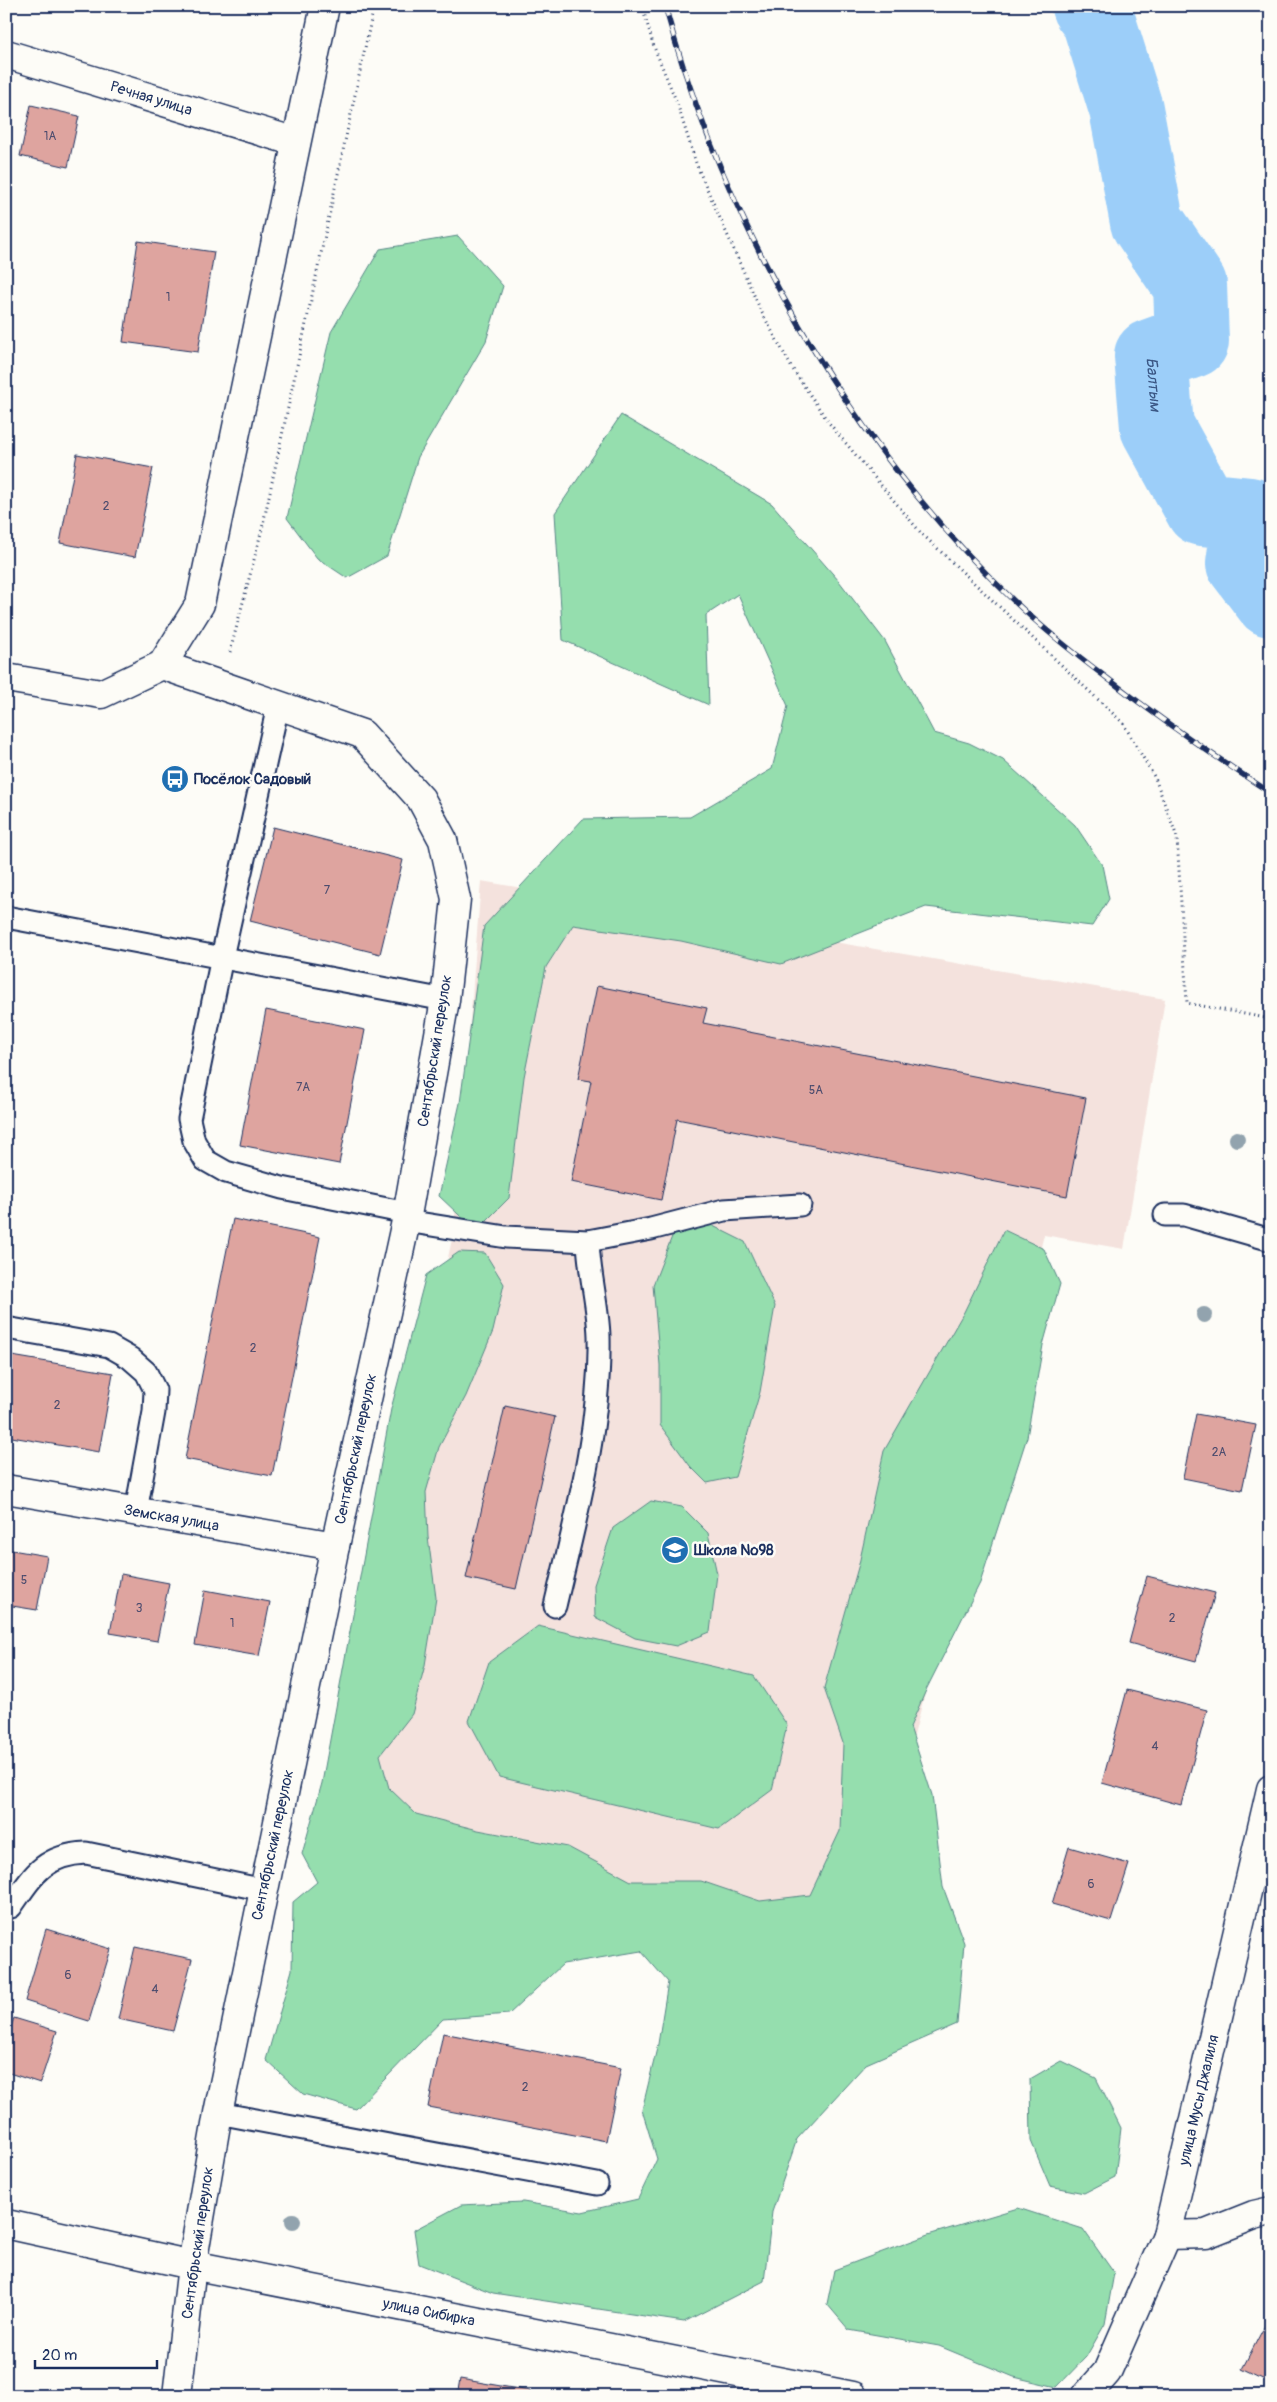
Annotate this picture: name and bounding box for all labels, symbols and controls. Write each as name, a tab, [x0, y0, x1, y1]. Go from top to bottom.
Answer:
street label: Речная улица	[108, 77, 195, 120]
house number: 1А	[44, 129, 56, 144]
house number: 1	[166, 290, 170, 305]
water label: Балтым	[1141, 356, 1166, 414]
house number: 2	[103, 499, 110, 514]
bus stop icon: Посёлок Садовый	[160, 764, 190, 794]
place label: Посёлок Садовый	[194, 770, 311, 789]
house number: 7	[324, 883, 331, 898]
street label: Сентябрьский переулок	[414, 974, 456, 1128]
house number: 7А	[296, 1080, 310, 1095]
house number: 5А	[809, 1083, 823, 1098]
house number: 2	[250, 1341, 257, 1356]
street label: Сентябрьский переулок	[331, 1372, 381, 1526]
house number: 2	[54, 1398, 61, 1413]
house number: 2А	[1212, 1445, 1226, 1460]
street label: Земская улица	[122, 1500, 221, 1535]
school or university icon: Школа №98	[660, 1535, 690, 1565]
place label: Школа №98	[693, 1541, 774, 1560]
house number: 5	[21, 1573, 27, 1588]
house number: 3	[136, 1601, 143, 1616]
house number: 2	[1169, 1611, 1176, 1626]
house number: 1	[230, 1616, 234, 1631]
house number: 4	[1152, 1739, 1159, 1754]
street label: Сентябрьский переулок	[248, 1768, 298, 1922]
house number: 6	[1088, 1877, 1095, 1892]
house number: 6	[65, 1968, 72, 1983]
house number: 4	[152, 1982, 159, 1997]
street label: улица Мусы Джалиля	[1174, 2033, 1223, 2168]
house number: 2	[522, 2080, 529, 2095]
street label: Сентябрьский переулок	[178, 2165, 218, 2320]
street label: улица Сибирка	[380, 2293, 477, 2330]
scale bar	[35, 2337, 158, 2369]
text: 20 m	[42, 2346, 77, 2365]

